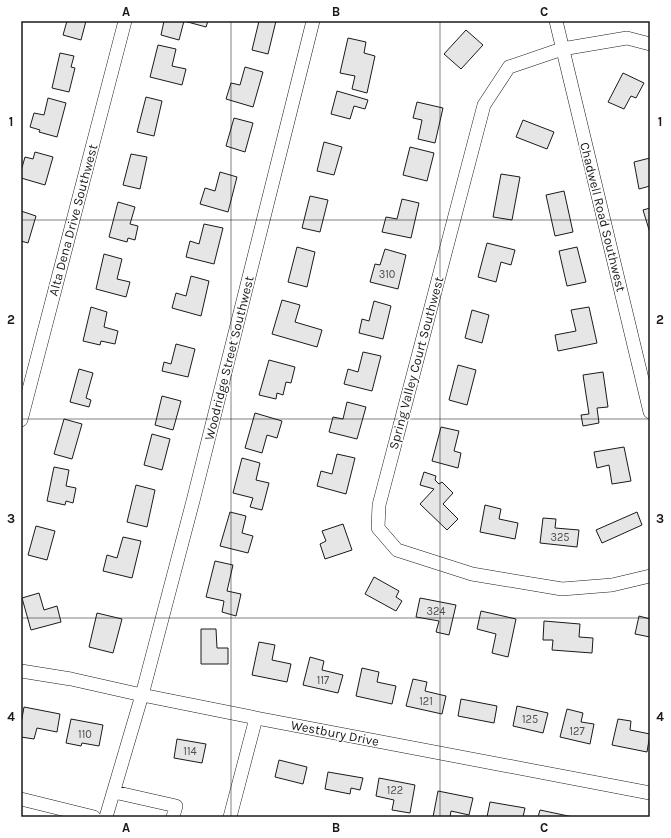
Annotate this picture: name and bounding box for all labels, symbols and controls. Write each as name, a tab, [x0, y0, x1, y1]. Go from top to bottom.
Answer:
text: A	[122, 4, 130, 19]
text: B	[332, 4, 340, 19]
text: C	[540, 4, 548, 19]
text: 1	[9, 114, 13, 129]
text: 1	[658, 114, 662, 129]
street label: Chadwell Road Southwest	[577, 141, 629, 293]
street label: Alta Dena Drive Southwest	[46, 142, 101, 297]
house number: 310	[379, 268, 395, 281]
street label: Woodridge Street Southwest	[201, 274, 257, 442]
street label: Spring Valley Court Southwest	[386, 275, 446, 451]
text: 2	[7, 312, 15, 327]
text: 2	[656, 312, 664, 327]
text: 3	[7, 511, 15, 526]
text: 3	[656, 511, 664, 526]
house number: 325	[550, 531, 570, 544]
house number: 324	[426, 605, 446, 618]
house number: 117	[317, 674, 329, 687]
house number: 121	[419, 695, 433, 708]
text: 4	[7, 709, 15, 724]
text: 4	[656, 709, 664, 724]
house number: 125	[522, 713, 538, 726]
street label: Westbury Drive	[290, 717, 381, 749]
house number: 127	[569, 725, 585, 738]
house number: 110	[78, 728, 92, 741]
house number: 114	[183, 745, 197, 758]
house number: 122	[387, 784, 403, 797]
text: A	[122, 820, 130, 835]
text: B	[332, 820, 340, 835]
text: C	[540, 820, 548, 835]

